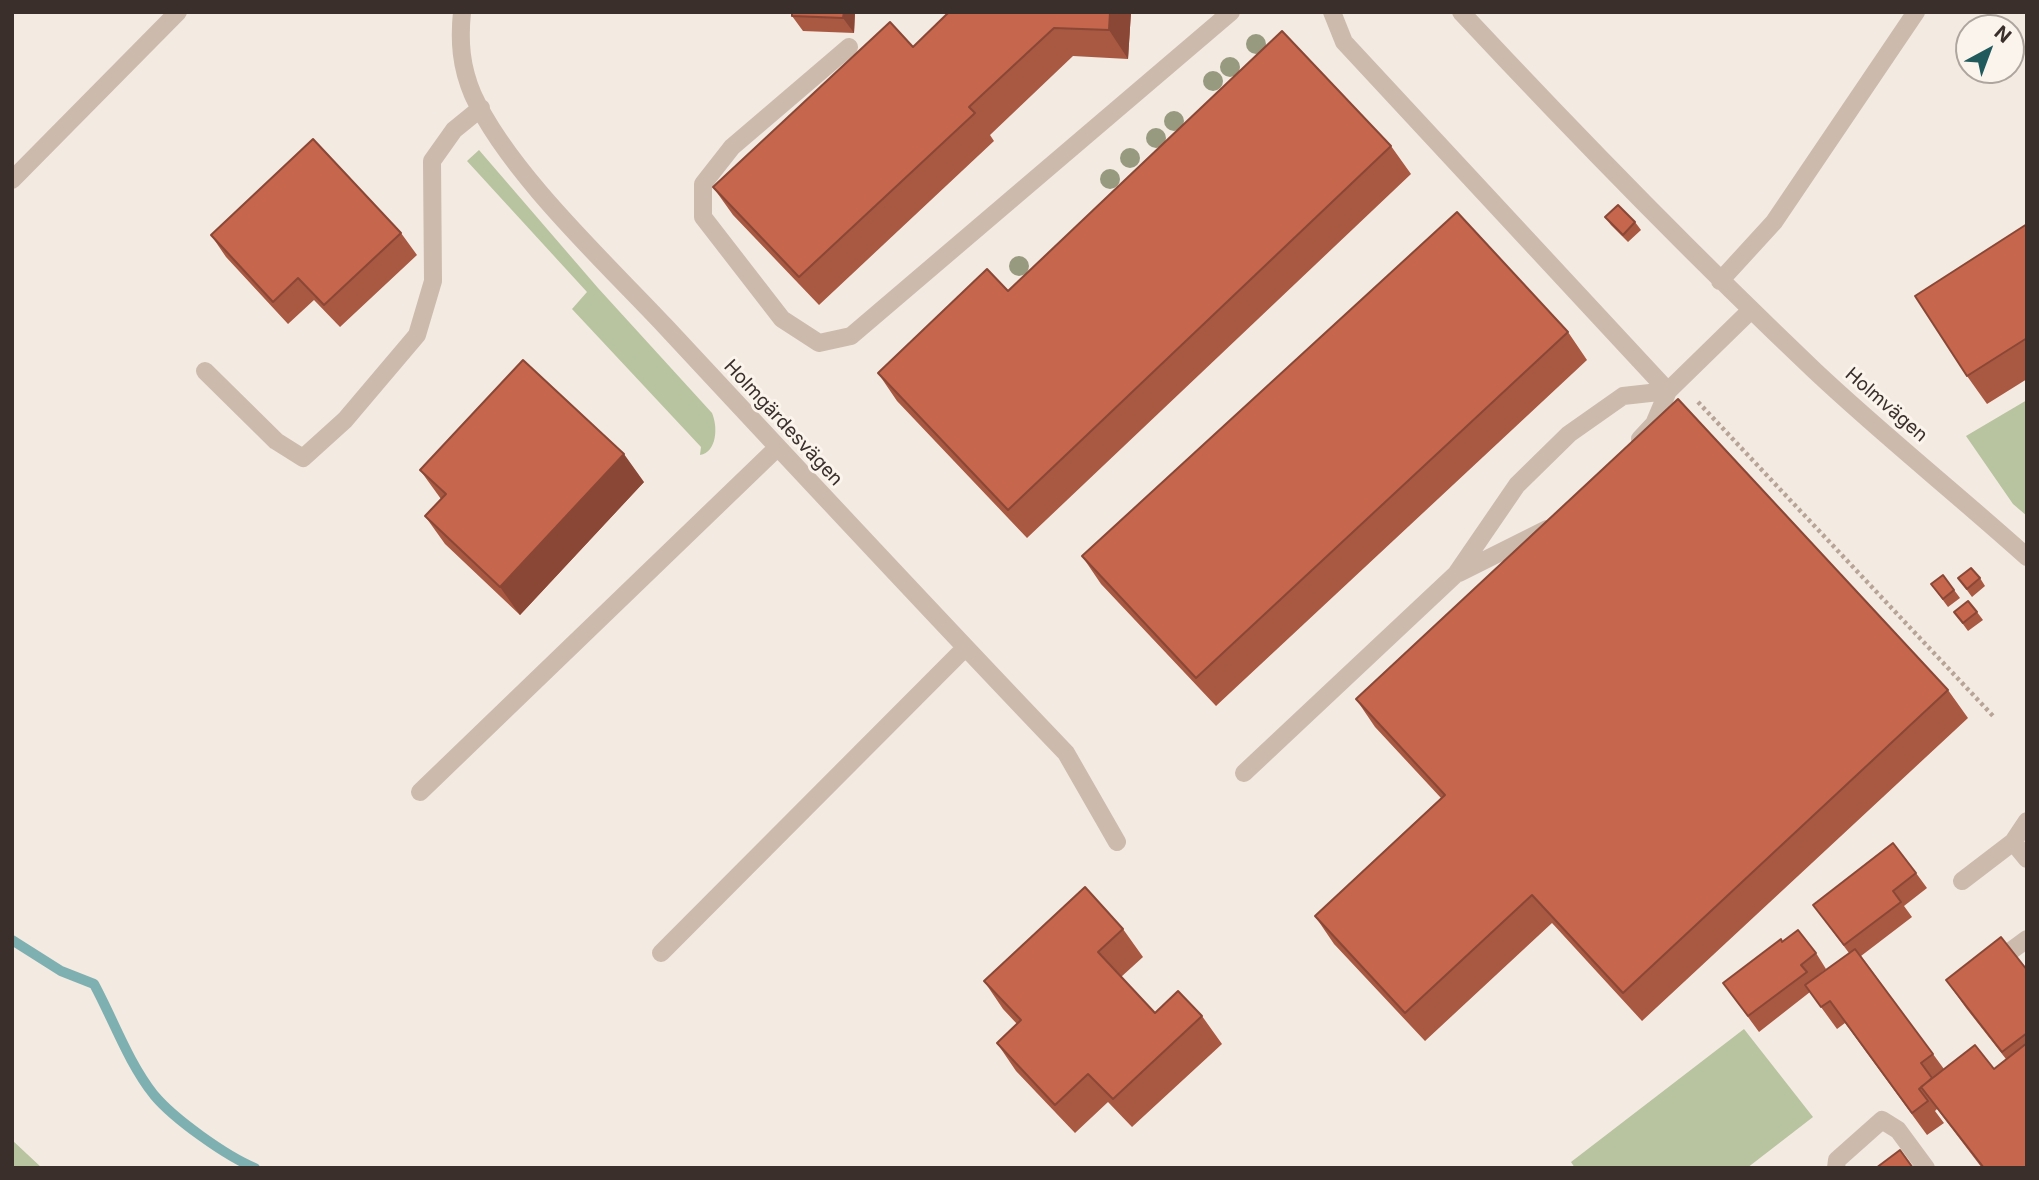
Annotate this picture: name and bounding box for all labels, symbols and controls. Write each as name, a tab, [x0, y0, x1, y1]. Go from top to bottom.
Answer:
north arrow	[1955, 14, 2025, 84]
text: N	[1990, 21, 2016, 48]
street label: Holmgärdesvägen	[719, 355, 847, 491]
street label: Holmvägen	[1840, 363, 1932, 447]

